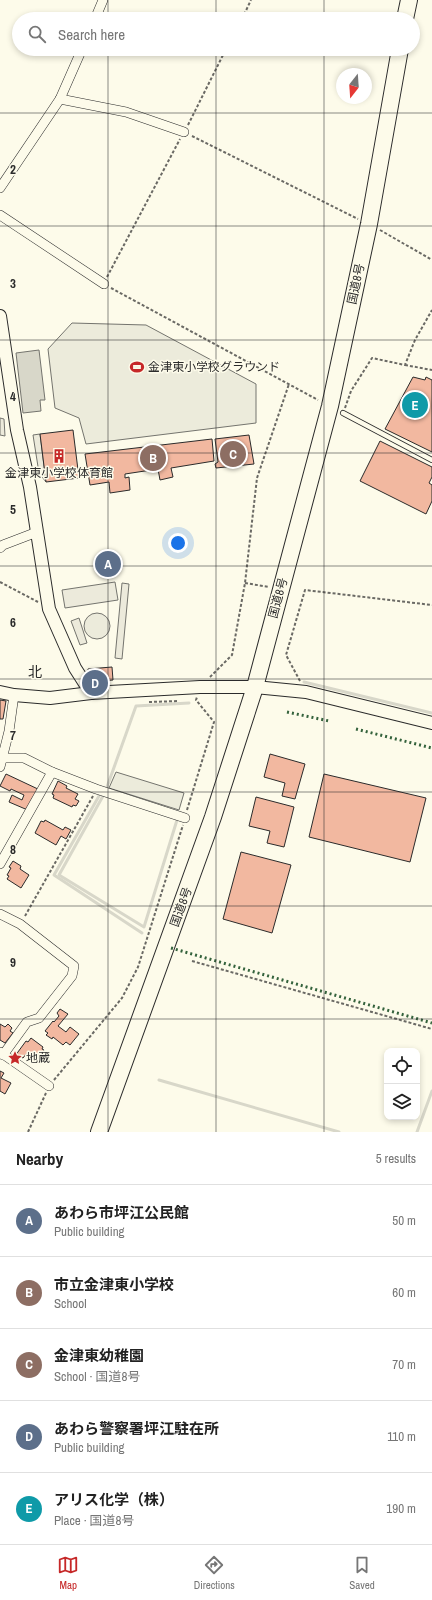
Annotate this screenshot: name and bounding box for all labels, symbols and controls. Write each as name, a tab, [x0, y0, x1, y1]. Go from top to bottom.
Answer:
search box	[12, 12, 420, 56]
icon: search	[26, 23, 48, 45]
text: Search here	[58, 24, 125, 45]
north arrow	[336, 68, 372, 104]
text: 2	[10, 161, 16, 178]
street label: 国道8号	[344, 262, 368, 306]
text: 3	[10, 275, 16, 292]
sports icon: 金津東小学校グラウンド	[129, 359, 145, 375]
place label: 金津東小学校グラウンド	[148, 359, 280, 375]
text: 4	[10, 388, 16, 405]
pin: E	[402, 390, 428, 420]
pin: C	[220, 439, 246, 469]
pin: B	[140, 443, 166, 473]
building icon: 金津東小学校体育館	[51, 448, 67, 464]
place label: 金津東小学校体育館	[5, 465, 113, 481]
text: 5	[10, 501, 16, 518]
your location	[168, 533, 188, 553]
pin: A	[95, 549, 121, 579]
street label: 国道8号	[265, 576, 291, 620]
text: 6	[10, 614, 16, 631]
district label: 北	[28, 663, 42, 681]
pin: D	[82, 668, 108, 698]
text: 7	[10, 727, 16, 744]
text: 8	[10, 841, 16, 858]
street label: 国道8号	[166, 885, 196, 929]
text: 9	[10, 954, 16, 971]
map controls	[384, 1048, 420, 1120]
button: locate	[384, 1048, 420, 1084]
place icon: 地蔵	[7, 1050, 23, 1066]
place label: 地蔵	[26, 1050, 50, 1066]
button: layers	[384, 1084, 420, 1120]
text: Nearby	[16, 1147, 63, 1170]
text: 5 results	[376, 1150, 416, 1167]
text: あわら市坪江公民館	[54, 1202, 189, 1223]
text: A	[25, 1212, 33, 1229]
text: 50 m	[392, 1212, 416, 1229]
text: Public building	[54, 1223, 125, 1240]
text: 市立金津東小学校	[54, 1274, 174, 1295]
text: B	[25, 1284, 33, 1301]
text: 60 m	[392, 1284, 416, 1301]
text: School	[54, 1295, 87, 1312]
text: 金津東幼稚園	[54, 1345, 144, 1366]
text: C	[25, 1356, 33, 1373]
text: 70 m	[392, 1356, 416, 1373]
text: School · 国道8号	[54, 1368, 140, 1385]
text: あわら警察署坪江駐在所	[54, 1418, 219, 1439]
text: D	[25, 1428, 33, 1445]
text: 110 m	[387, 1428, 416, 1445]
text: Public building	[54, 1439, 125, 1456]
text: アリス化学（株）	[54, 1489, 174, 1510]
text: E	[25, 1500, 33, 1517]
text: 190 m	[386, 1500, 416, 1517]
text: Place · 国道8号	[54, 1512, 134, 1529]
tab: Map	[57, 1554, 79, 1592]
tab: Directions	[194, 1554, 235, 1592]
tab: Saved	[349, 1554, 375, 1592]

